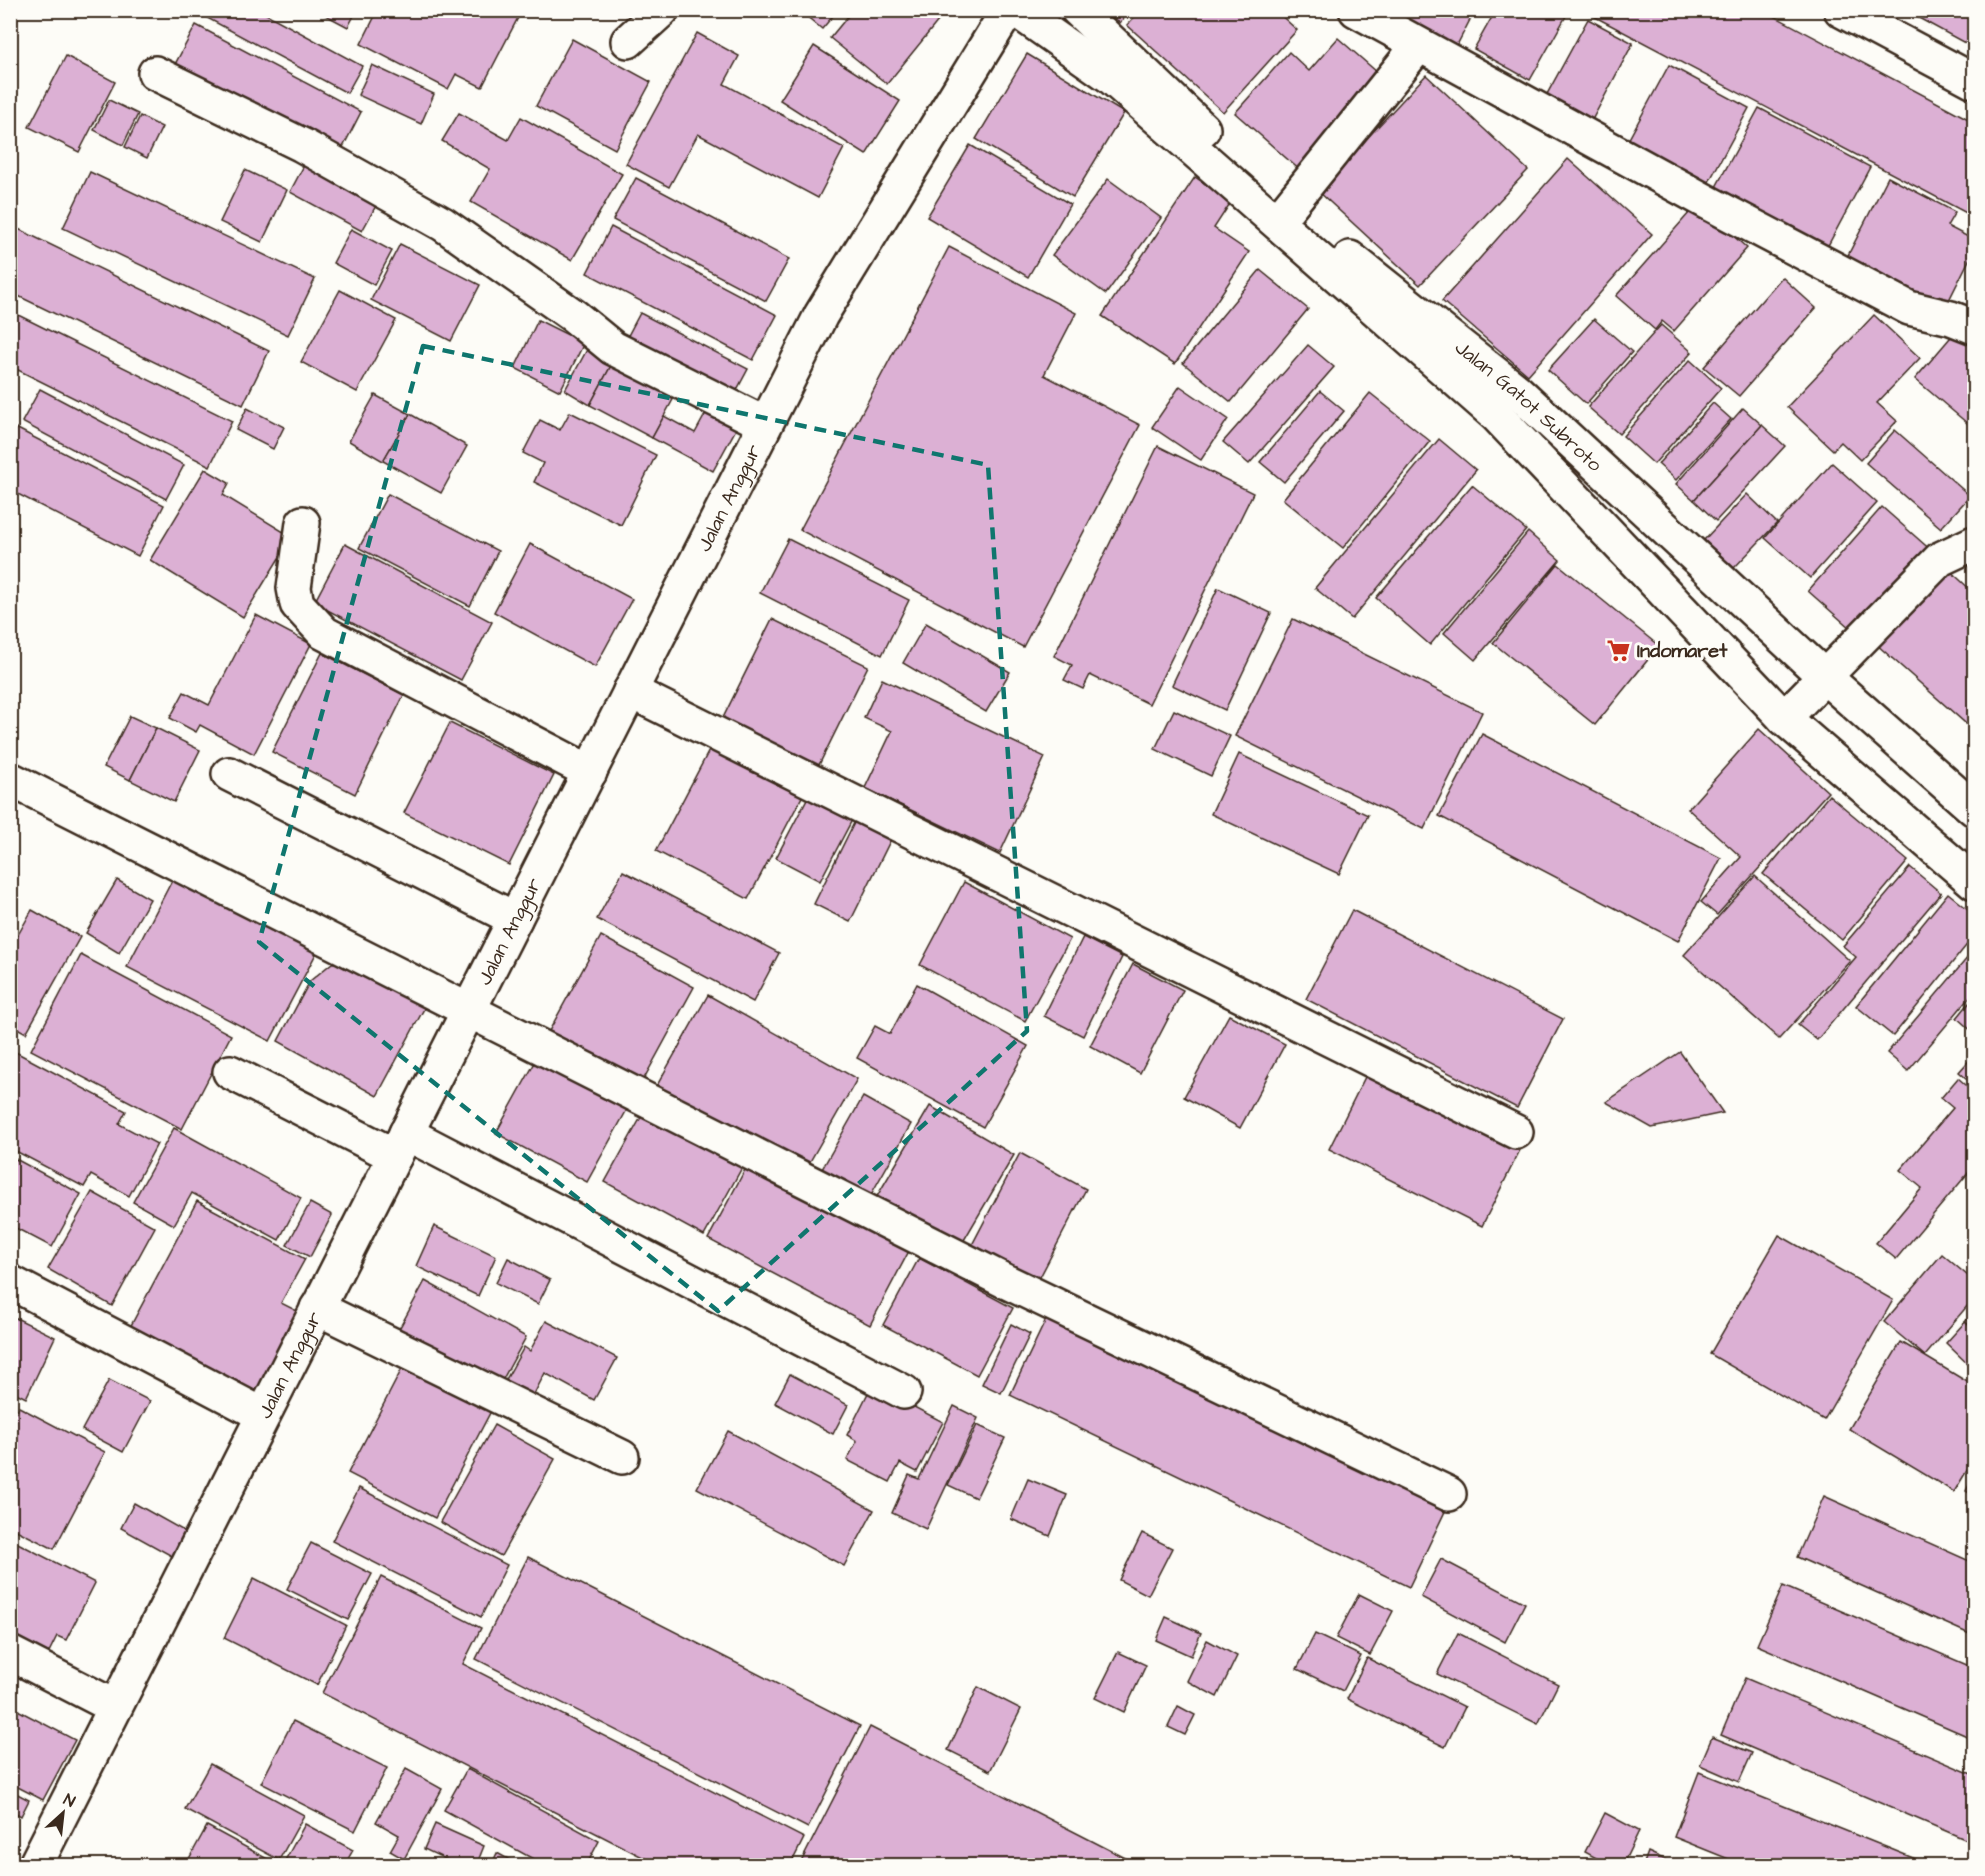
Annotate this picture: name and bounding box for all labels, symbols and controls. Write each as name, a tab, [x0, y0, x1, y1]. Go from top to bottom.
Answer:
street label: Jalan Gatot Subroto	[1449, 334, 1608, 478]
street label: Jalan Anggur	[690, 440, 768, 557]
supermarket icon: Indomaret	[1606, 637, 1632, 663]
place label: Indomaret	[1637, 637, 1728, 665]
street label: Jalan Anggur	[471, 873, 549, 990]
street label: Jalan Anggur	[251, 1307, 329, 1424]
north arrow	[33, 1783, 93, 1843]
text: N	[60, 1788, 79, 1813]

